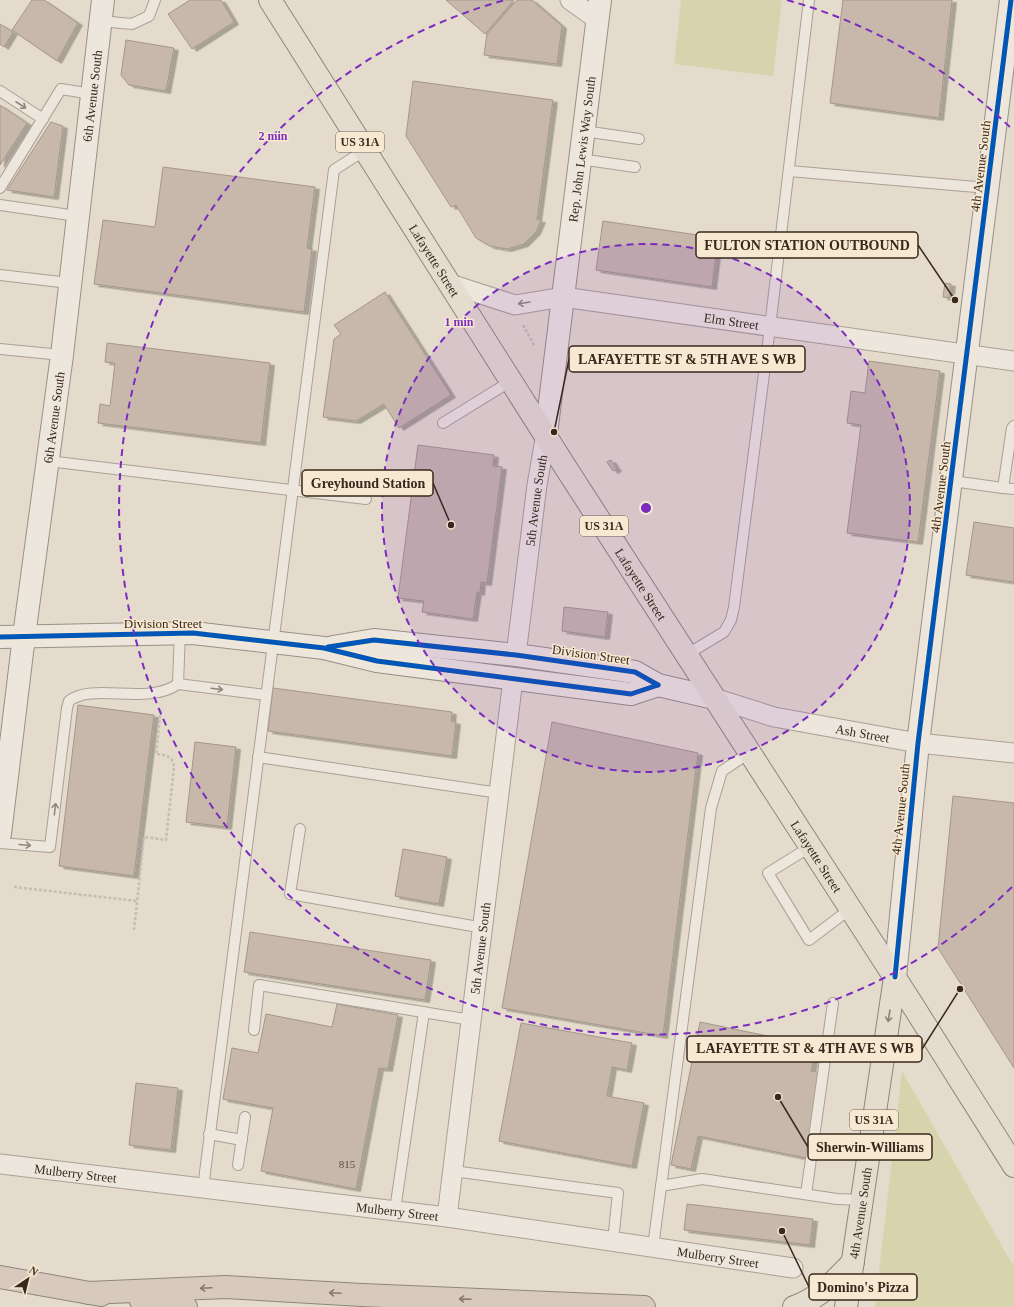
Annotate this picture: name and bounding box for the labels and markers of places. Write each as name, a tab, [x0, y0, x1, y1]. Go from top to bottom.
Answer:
callout: FULTON STATION OUTBOUND	[696, 232, 918, 258]
callout: LAFAYETTE ST & 5TH AVE S WB	[569, 346, 805, 372]
callout: Greyhound Station	[302, 470, 433, 496]
centre of rings	[639, 501, 653, 515]
callout: LAFAYETTE ST & 4TH AVE S WB	[687, 1036, 922, 1062]
callout: Sherwin-Williams	[808, 1134, 932, 1160]
callout: Domino's Pizza	[809, 1274, 917, 1300]

